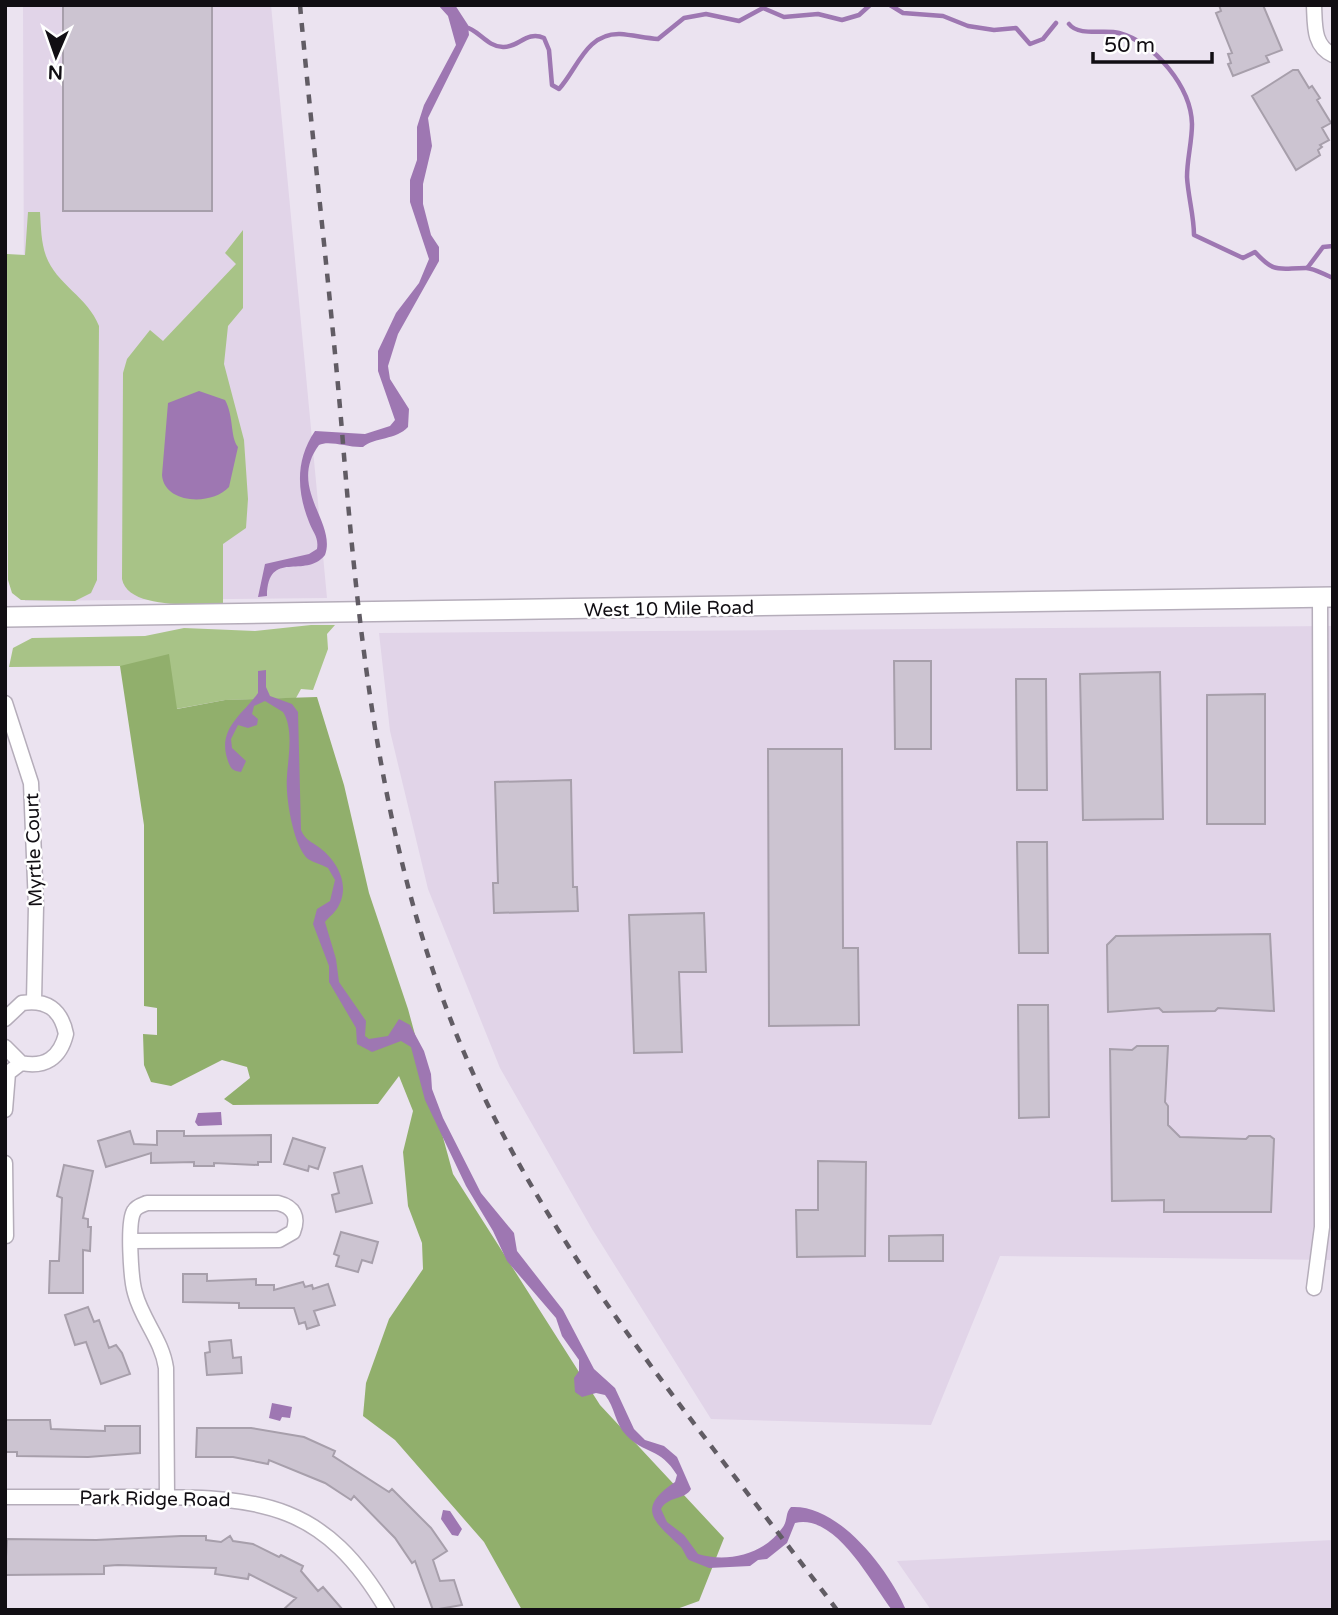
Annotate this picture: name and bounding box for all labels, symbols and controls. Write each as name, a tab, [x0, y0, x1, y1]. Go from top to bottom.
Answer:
north arrow	[21, 21, 91, 91]
scale bar	[1093, 21, 1212, 65]
text: 50 m	[1104, 33, 1155, 58]
text: N	[47, 61, 63, 83]
street label: West 10 Mile Road	[584, 597, 754, 621]
street label: Myrtle Court	[21, 793, 47, 907]
street label: Park Ridge Road	[79, 1487, 231, 1511]

